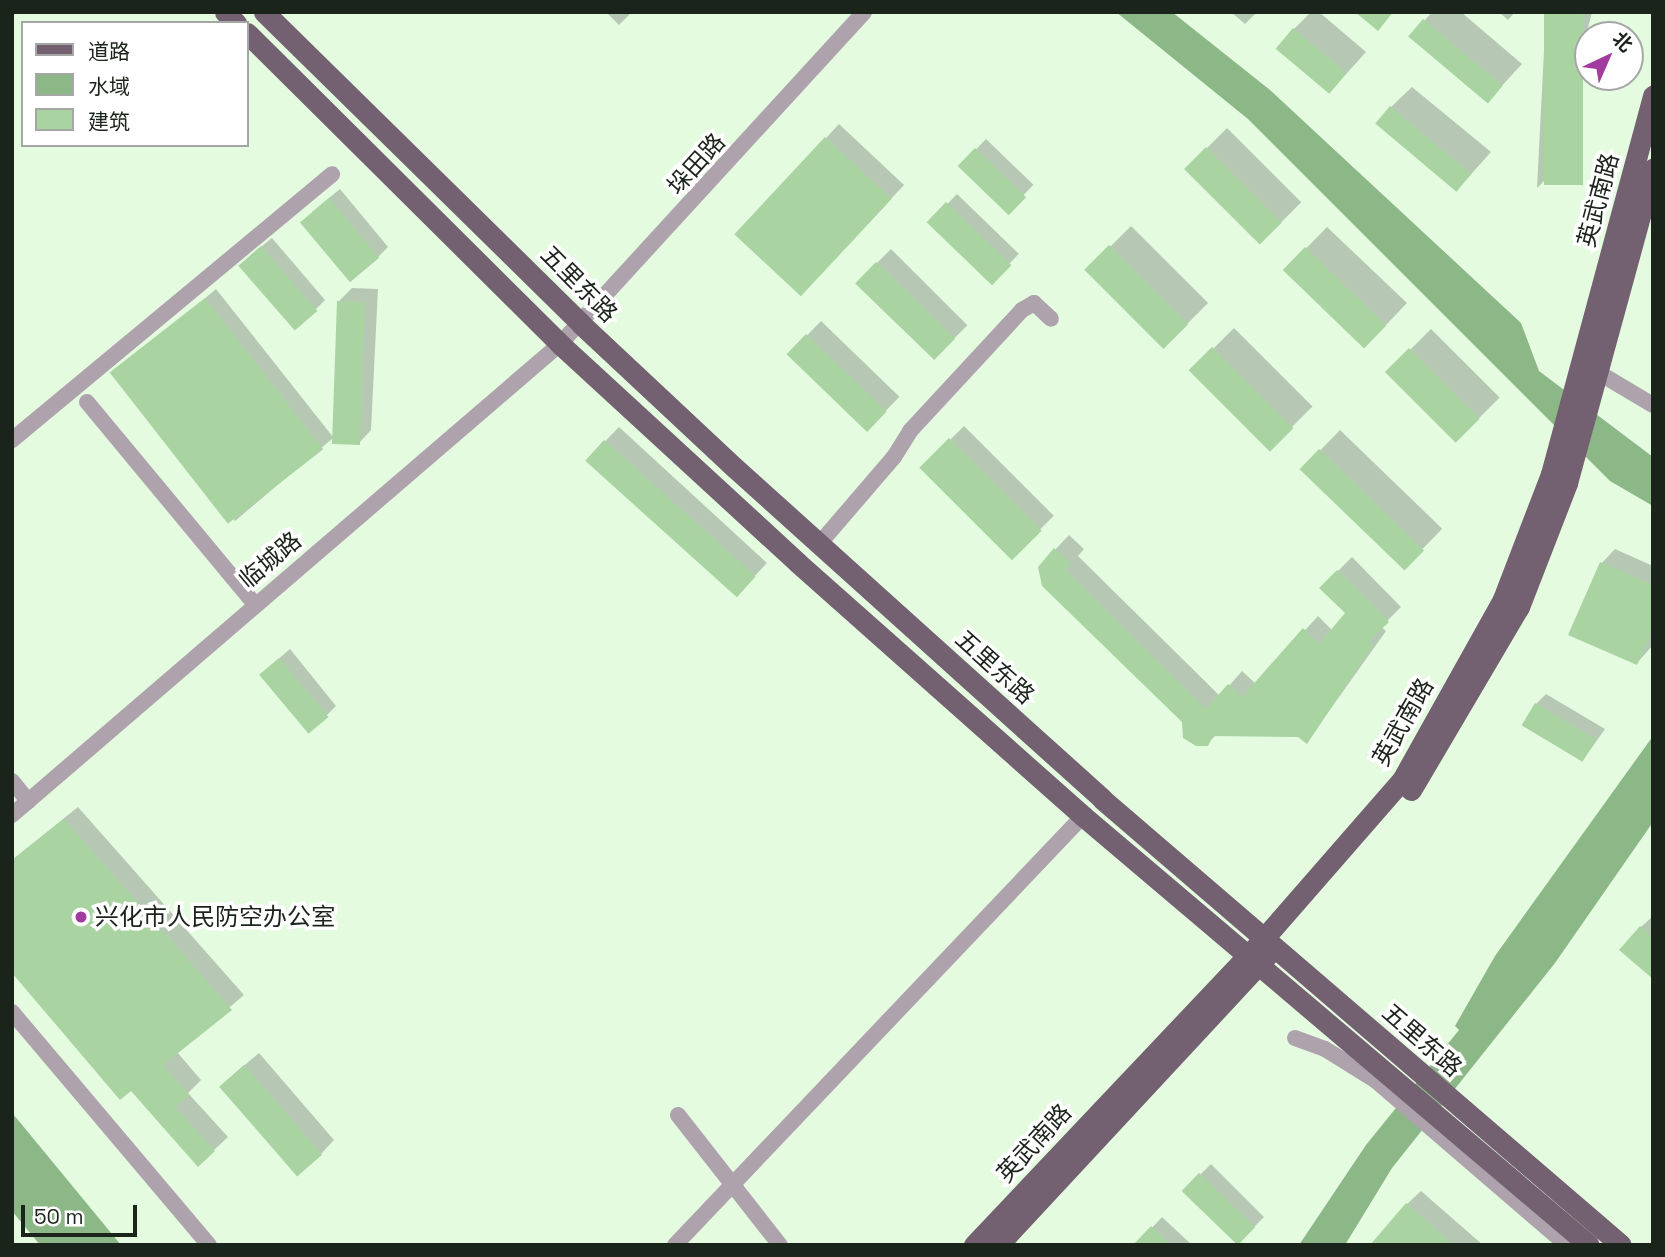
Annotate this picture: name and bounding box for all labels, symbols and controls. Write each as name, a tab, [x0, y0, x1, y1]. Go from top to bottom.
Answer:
legend	[21, 21, 248, 147]
north arrow	[1574, 21, 1644, 91]
text: 北	[1607, 26, 1638, 58]
text: 道路	[88, 38, 130, 65]
text: 水域	[88, 73, 130, 100]
text: 建筑	[88, 108, 130, 135]
street label: 垛田路	[661, 128, 731, 200]
street label: 英武南路	[1572, 150, 1624, 250]
street label: 五里东路	[535, 240, 623, 328]
street label: 临城路	[233, 526, 307, 594]
street label: 五里东路	[950, 624, 1040, 710]
street label: 英武南路	[1367, 673, 1439, 771]
place label: 兴化市人民防空办公室	[95, 903, 335, 931]
marker: 兴化市人民防空办公室	[73, 909, 89, 925]
street label: 五里东路	[1376, 998, 1468, 1082]
street label: 英武南路	[991, 1098, 1077, 1188]
scale bar	[24, 1190, 140, 1234]
text: 50 m	[34, 1203, 84, 1230]

